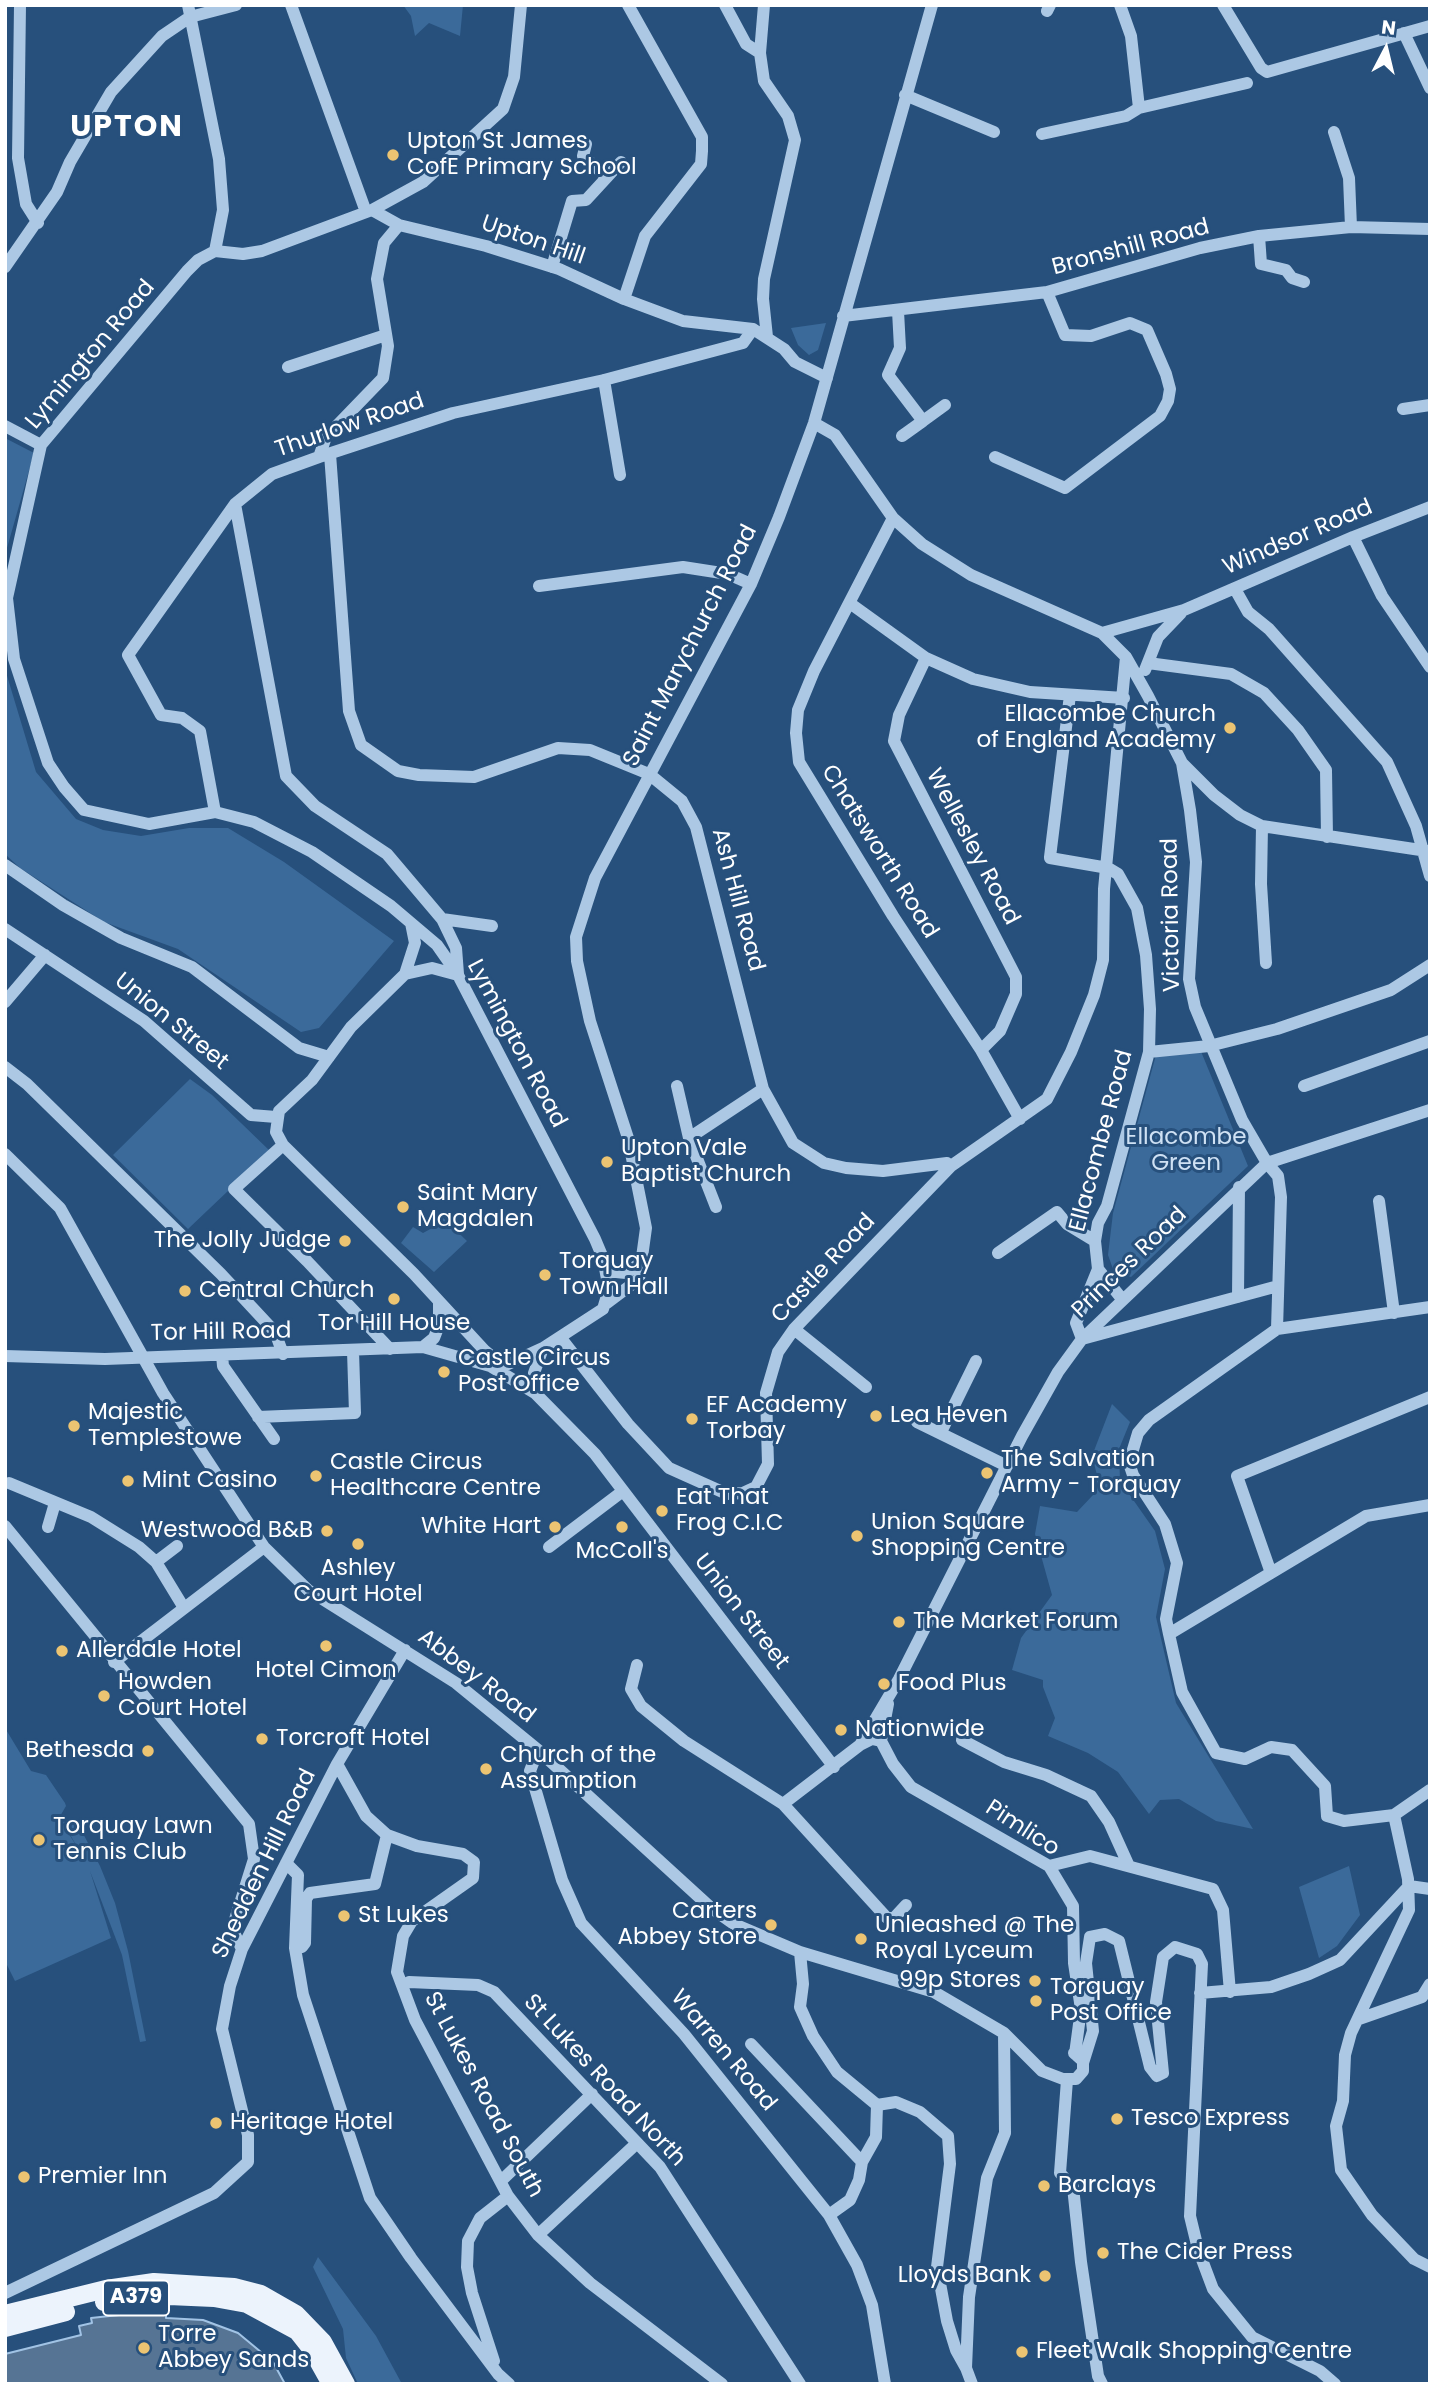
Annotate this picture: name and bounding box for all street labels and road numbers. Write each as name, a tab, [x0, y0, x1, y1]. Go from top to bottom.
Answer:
street label: Upton Hill	[477, 210, 589, 272]
street label: Bronshill Road	[1049, 214, 1213, 282]
street label: Lymington Road	[21, 275, 161, 435]
street label: Thurlow Road	[272, 388, 428, 464]
street label: Windsor Road	[1219, 494, 1377, 582]
street label: Saint Marychurch Road	[618, 521, 764, 771]
street label: Chatsworth Road	[814, 760, 944, 944]
street label: Wellesley Road	[919, 764, 1025, 930]
street label: Ash Hill Road	[705, 825, 769, 975]
street label: Victoria Road	[1157, 838, 1187, 992]
street label: Lymington Road	[460, 955, 572, 1133]
street label: Union Street	[108, 968, 234, 1076]
street label: Ellacombe Road	[1064, 1047, 1140, 1235]
street label: Princes Road	[1067, 1202, 1193, 1324]
street label: Castle Road	[766, 1209, 882, 1329]
street label: Tor Hill Road	[150, 1318, 292, 1348]
street label: Union Street	[687, 1549, 795, 1675]
street label: Abbey Road	[412, 1624, 540, 1730]
street label: Shedden Hill Road	[207, 1765, 323, 1963]
street label: Pimlico	[980, 1795, 1064, 1863]
street label: Warren Road	[664, 1985, 782, 2117]
street label: St Lukes Road South	[417, 1987, 549, 2203]
street label: St Lukes Road North	[517, 1989, 691, 2173]
road number: A379	[103, 2280, 169, 2316]

